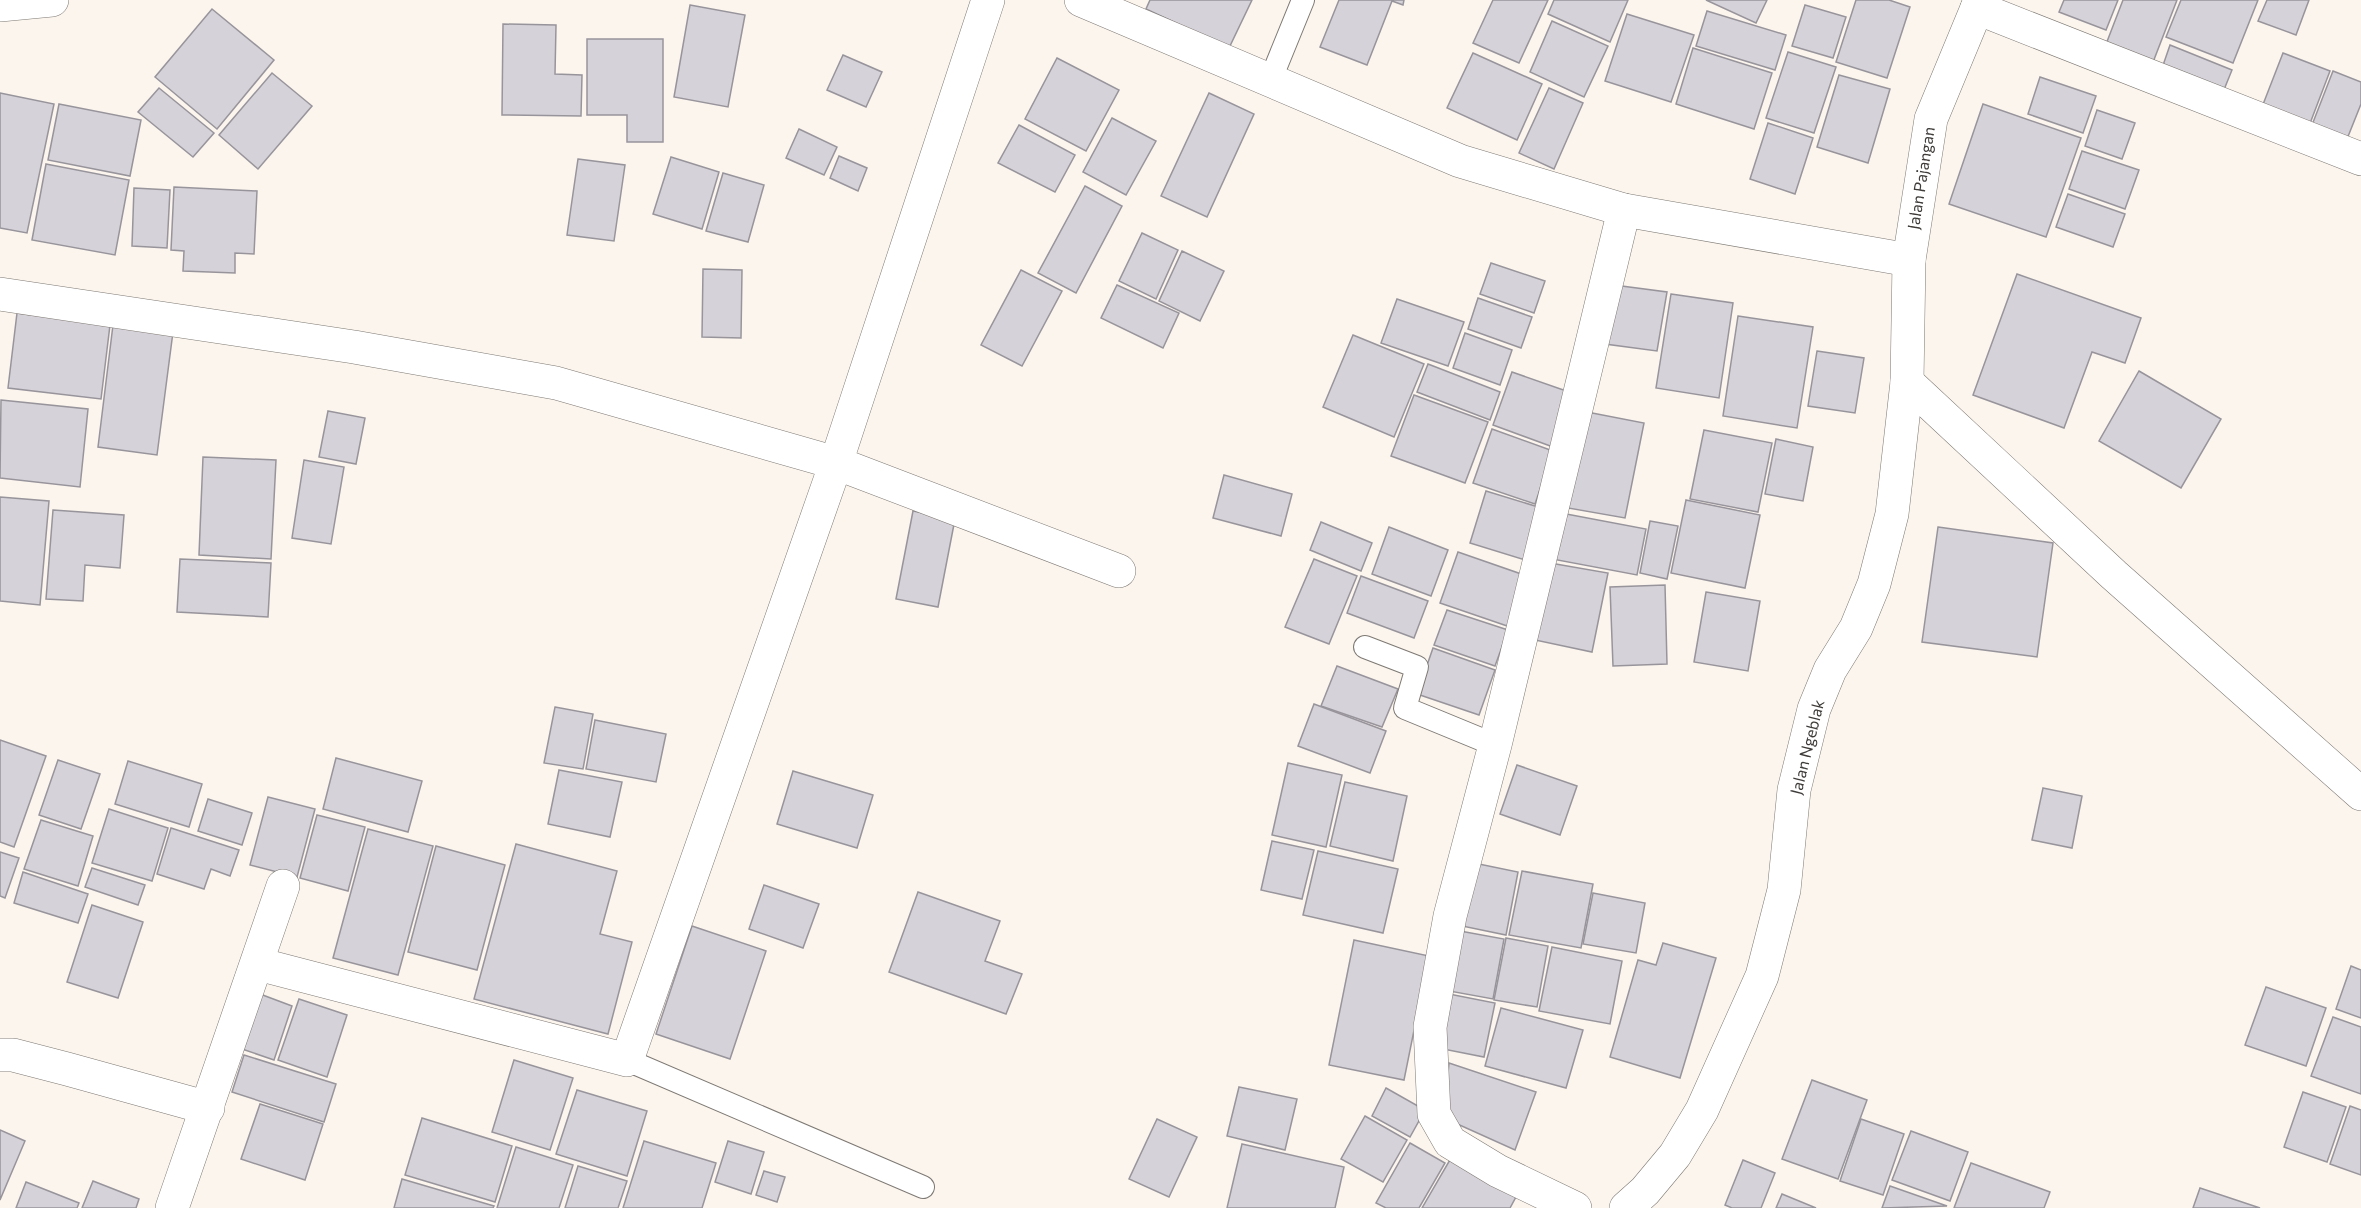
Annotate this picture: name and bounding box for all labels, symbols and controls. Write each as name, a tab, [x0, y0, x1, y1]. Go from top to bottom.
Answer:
street label: Jalan Pajangan	[1903, 125, 1938, 231]
street label: Jalan Ngeblak	[1786, 697, 1828, 796]

